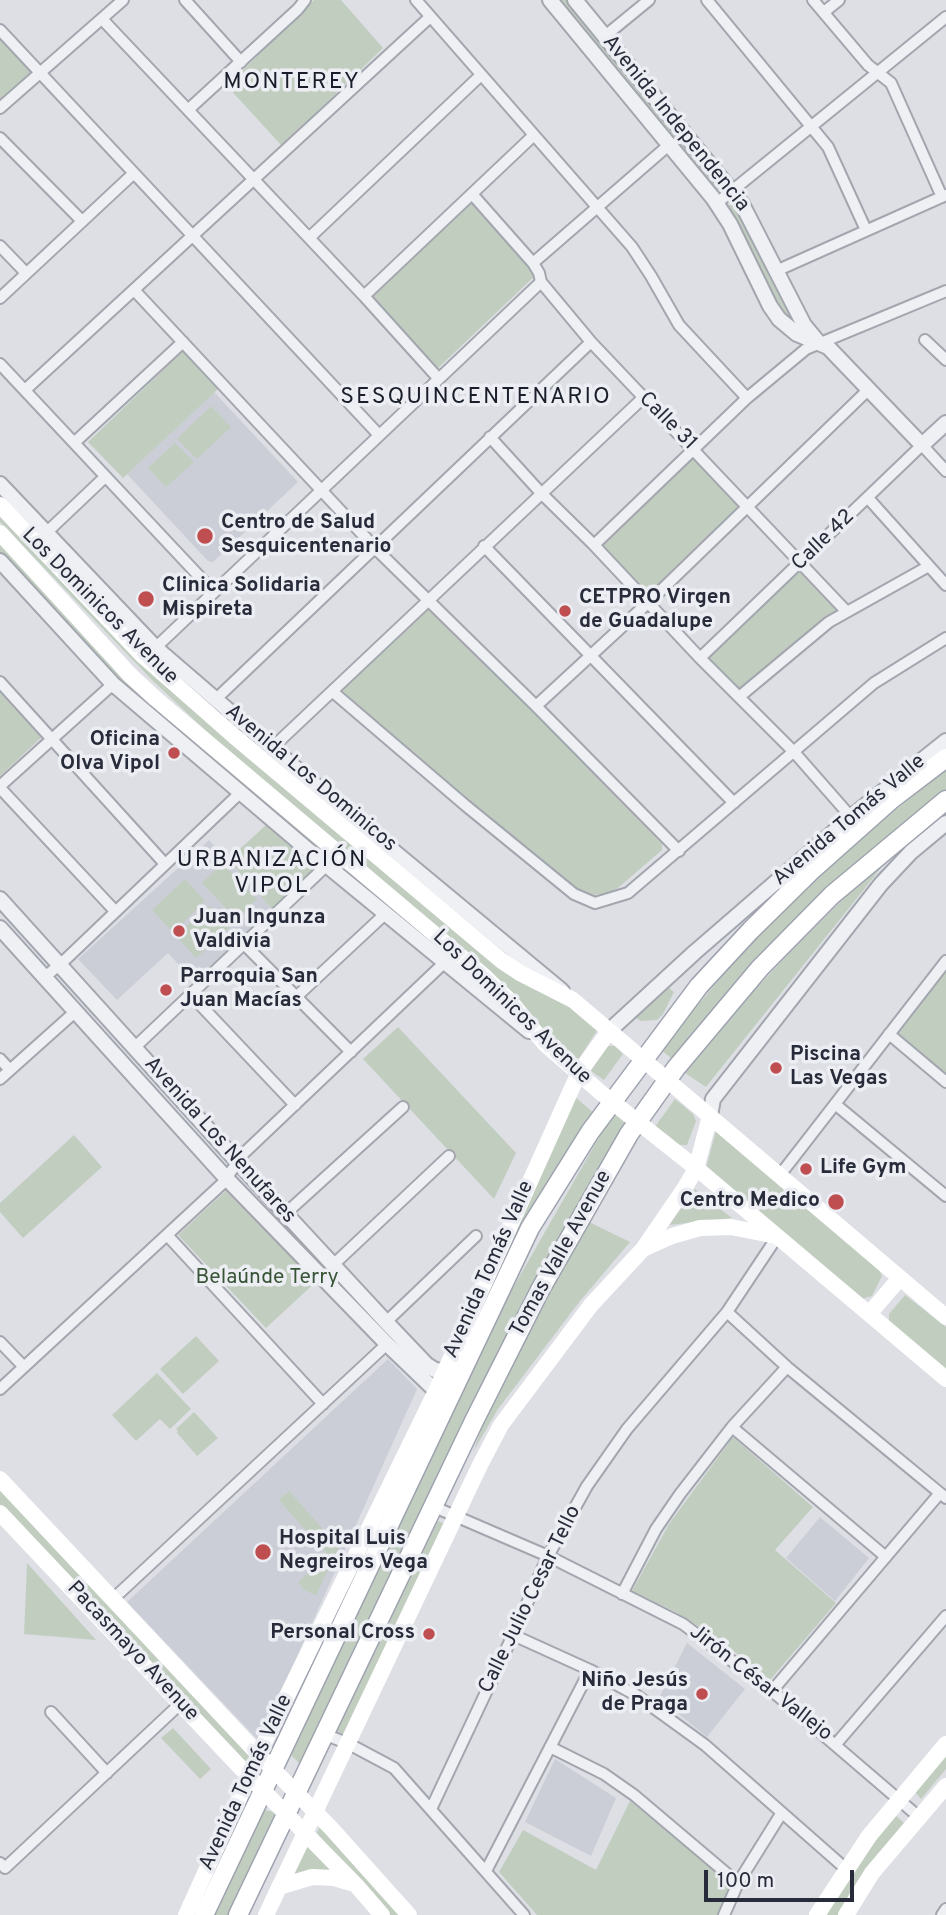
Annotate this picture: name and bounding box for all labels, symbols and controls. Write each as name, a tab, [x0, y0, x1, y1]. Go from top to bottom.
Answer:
street label: Avenida Independencia	[596, 31, 754, 217]
district label: MONTEREY	[224, 69, 360, 97]
district label: SESQUINCENTENARIO	[342, 384, 610, 412]
street label: Calle 31	[633, 388, 701, 456]
street label: Calle 42	[787, 505, 861, 577]
place label: Centro de Salud Sesquicentenario	[221, 511, 392, 561]
street label: Los Dominicos Avenue	[15, 523, 183, 691]
marker: Centro de Salud Sesquicentenario	[195, 526, 215, 546]
place label: Clinica Solidaria Mispireta	[162, 574, 321, 624]
place label: CETPRO Virgen de Guadalupe	[579, 586, 731, 636]
marker: Clinica Solidaria Mispireta	[136, 589, 156, 609]
marker: CETPRO Virgen de Guadalupe	[557, 603, 573, 619]
street label: Avenida Los Dominicos	[219, 700, 401, 858]
place label: Oficina Olva Vipol	[60, 728, 160, 778]
marker: Oficina Olva Vipol	[166, 745, 182, 761]
street label: Avenida Tomás Valle	[769, 750, 931, 892]
district label: URBANIZACIÓN VIPOL	[178, 847, 366, 901]
place label: Juan Ingunza Valdivia	[193, 906, 326, 956]
marker: Juan Ingunza Valdivia	[171, 923, 187, 939]
street label: Los Dominicos Avenue	[426, 926, 596, 1090]
place label: Parroquia San Juan Macías	[180, 965, 318, 1015]
marker: Parroquia San Juan Macías	[158, 982, 174, 998]
place label: Piscina Las Vegas	[790, 1043, 888, 1093]
street label: Avenida Los Nenufares	[138, 1053, 300, 1229]
marker: Piscina Las Vegas	[768, 1060, 784, 1076]
place label: Life Gym	[820, 1156, 906, 1182]
marker: Life Gym	[798, 1161, 814, 1177]
street label: Tomas Valle Avenue	[506, 1166, 618, 1342]
street label: Avenida Tomás Valle	[440, 1177, 540, 1363]
place label: Centro Medico	[680, 1189, 820, 1215]
marker: Centro Medico	[826, 1192, 846, 1212]
park label: Belaúnde Terry	[195, 1266, 339, 1292]
street label: Calle Julio Cesar Tello	[475, 1502, 587, 1698]
place label: Hospital Luis Negreiros Vega	[279, 1527, 428, 1577]
marker: Hospital Luis Negreiros Vega	[253, 1542, 273, 1562]
street label: Pacasmayo Avenue	[61, 1577, 203, 1727]
street label: Jirón César Vallejo	[683, 1620, 837, 1748]
place label: Personal Cross	[270, 1621, 415, 1647]
marker: Personal Cross	[421, 1626, 437, 1642]
place label: Niño Jesús de Praga	[581, 1669, 688, 1719]
marker: Niño Jesús de Praga	[694, 1686, 710, 1702]
street label: Avenida Tomás Valle	[195, 1691, 299, 1875]
scale bar	[708, 1856, 858, 1900]
text: 100 m	[717, 1868, 774, 1895]

